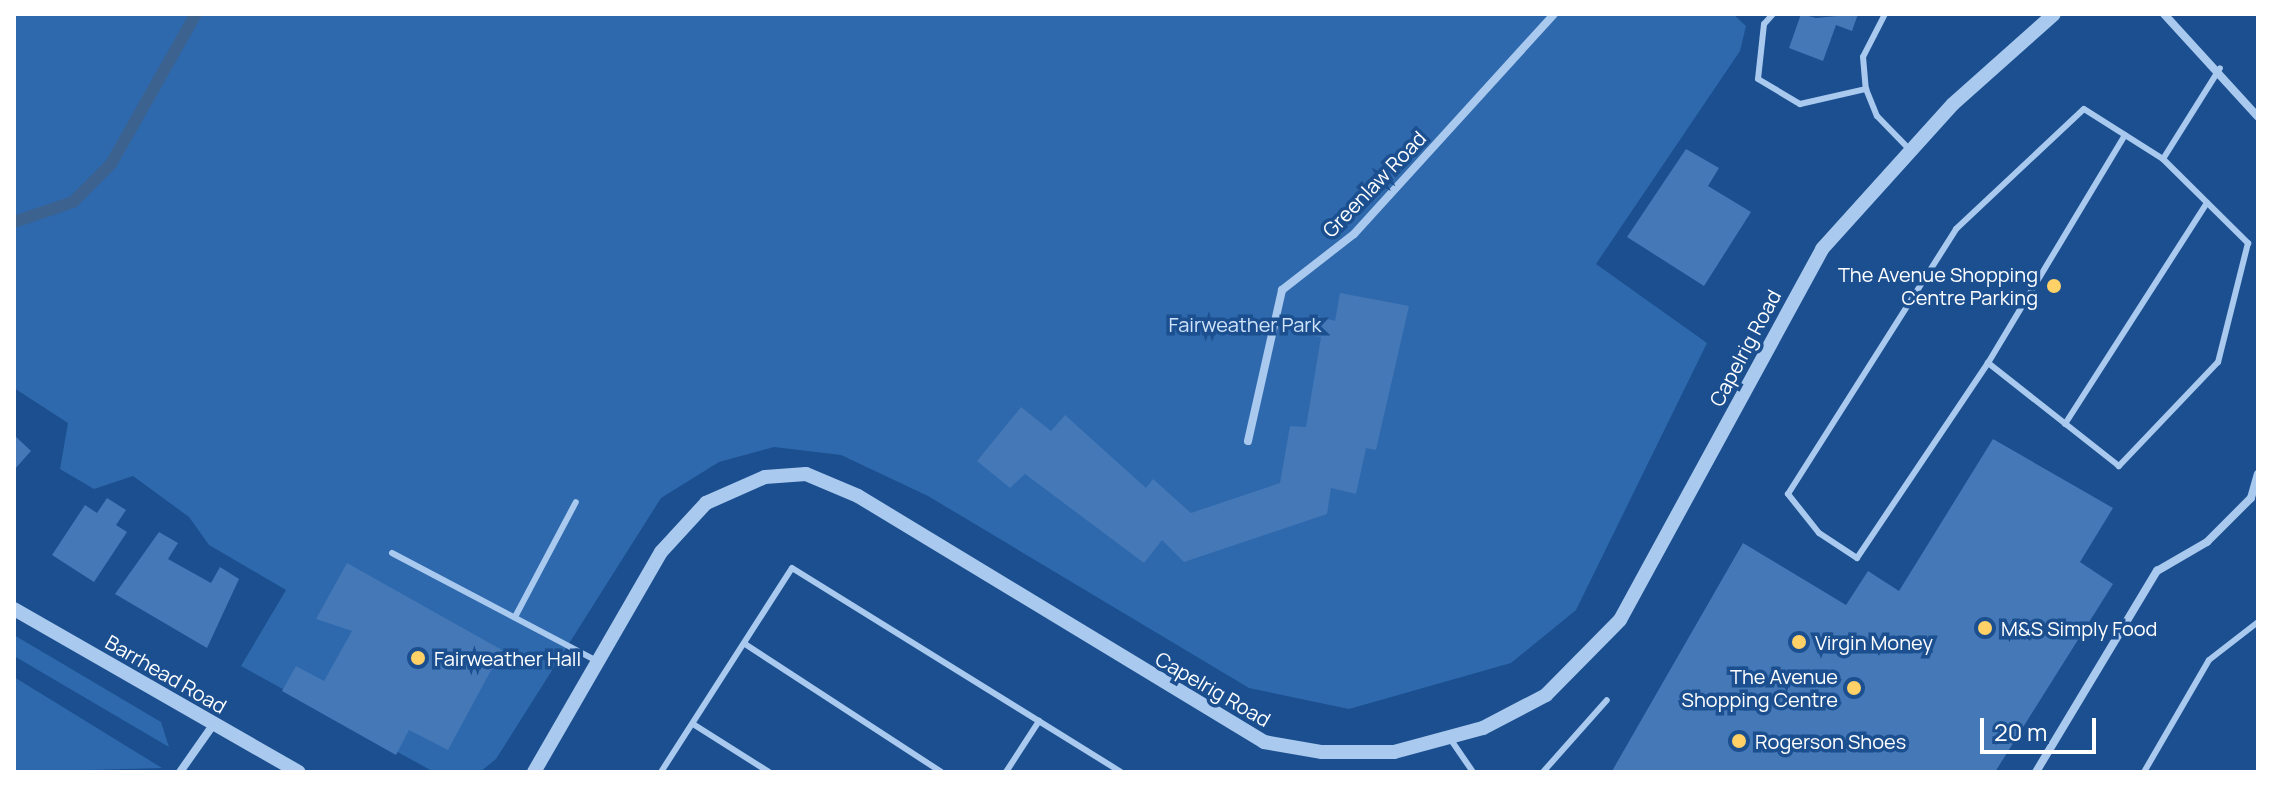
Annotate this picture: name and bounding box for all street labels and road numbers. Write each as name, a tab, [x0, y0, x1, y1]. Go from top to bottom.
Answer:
street label: Greenlaw Road	[1317, 126, 1431, 242]
street label: Capelrig Road	[1704, 286, 1786, 410]
street label: Barrhead Road	[101, 630, 231, 718]
street label: Capelrig Road	[1151, 646, 1275, 732]

